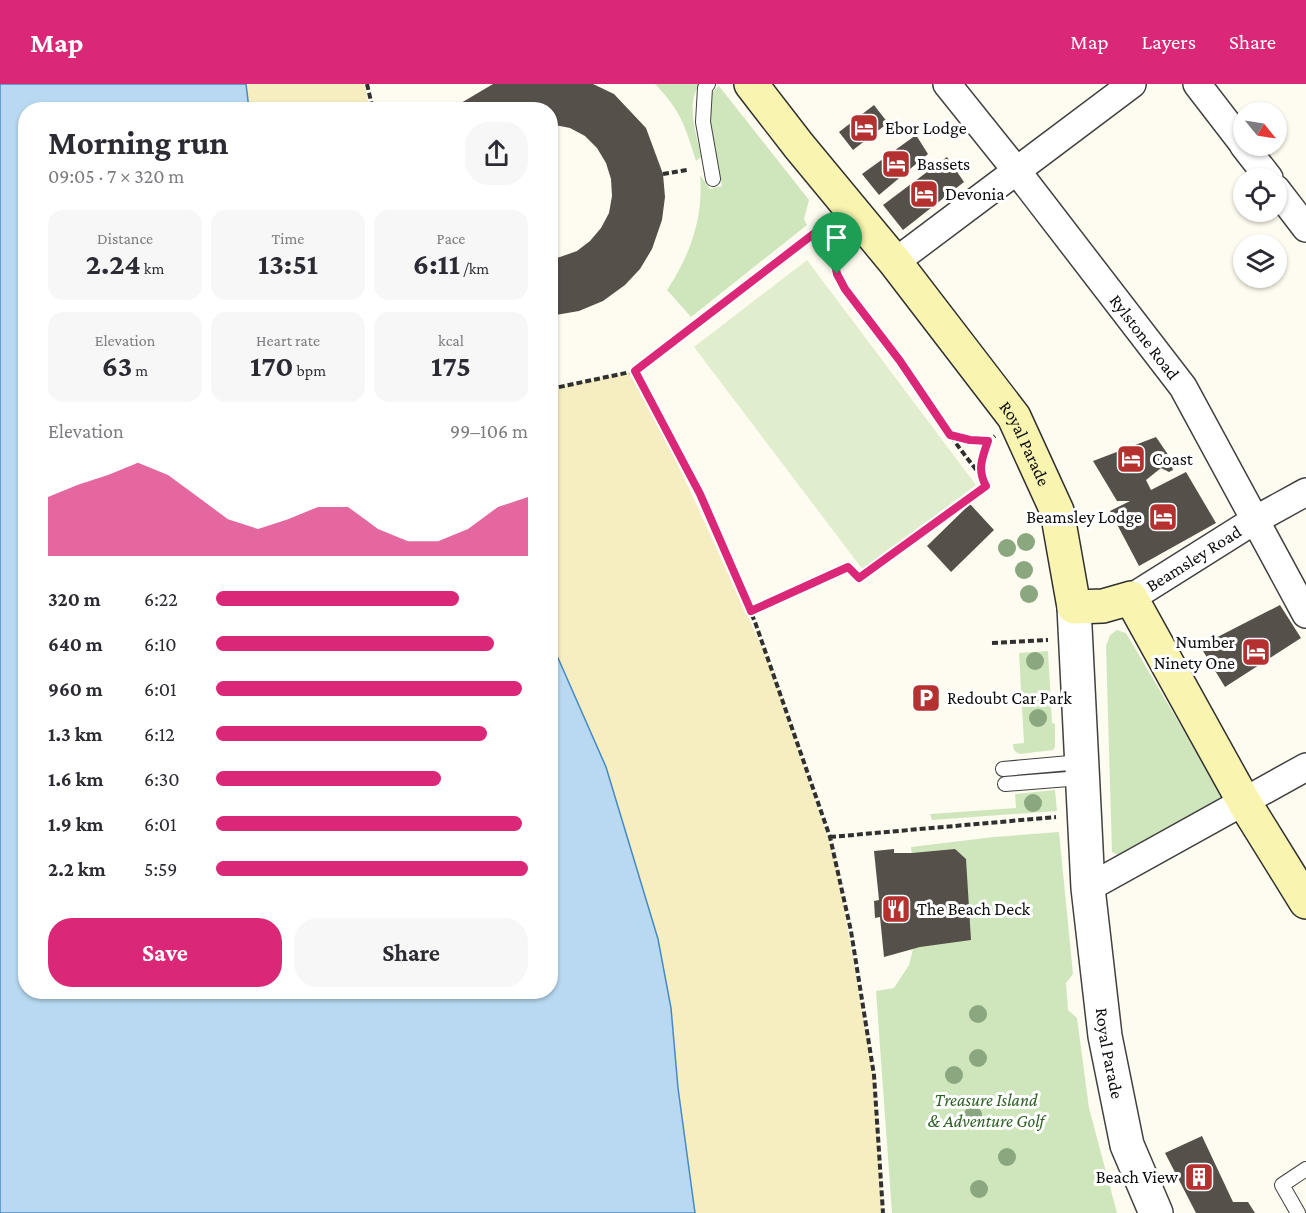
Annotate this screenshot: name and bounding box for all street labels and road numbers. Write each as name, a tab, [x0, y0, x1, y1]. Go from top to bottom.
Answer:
street label: Rylstone Road	[1105, 290, 1184, 384]
street label: Royal Parade	[995, 397, 1054, 489]
street label: Beamsley Road	[1142, 521, 1245, 596]
street label: Royal Parade	[1092, 1007, 1127, 1101]

